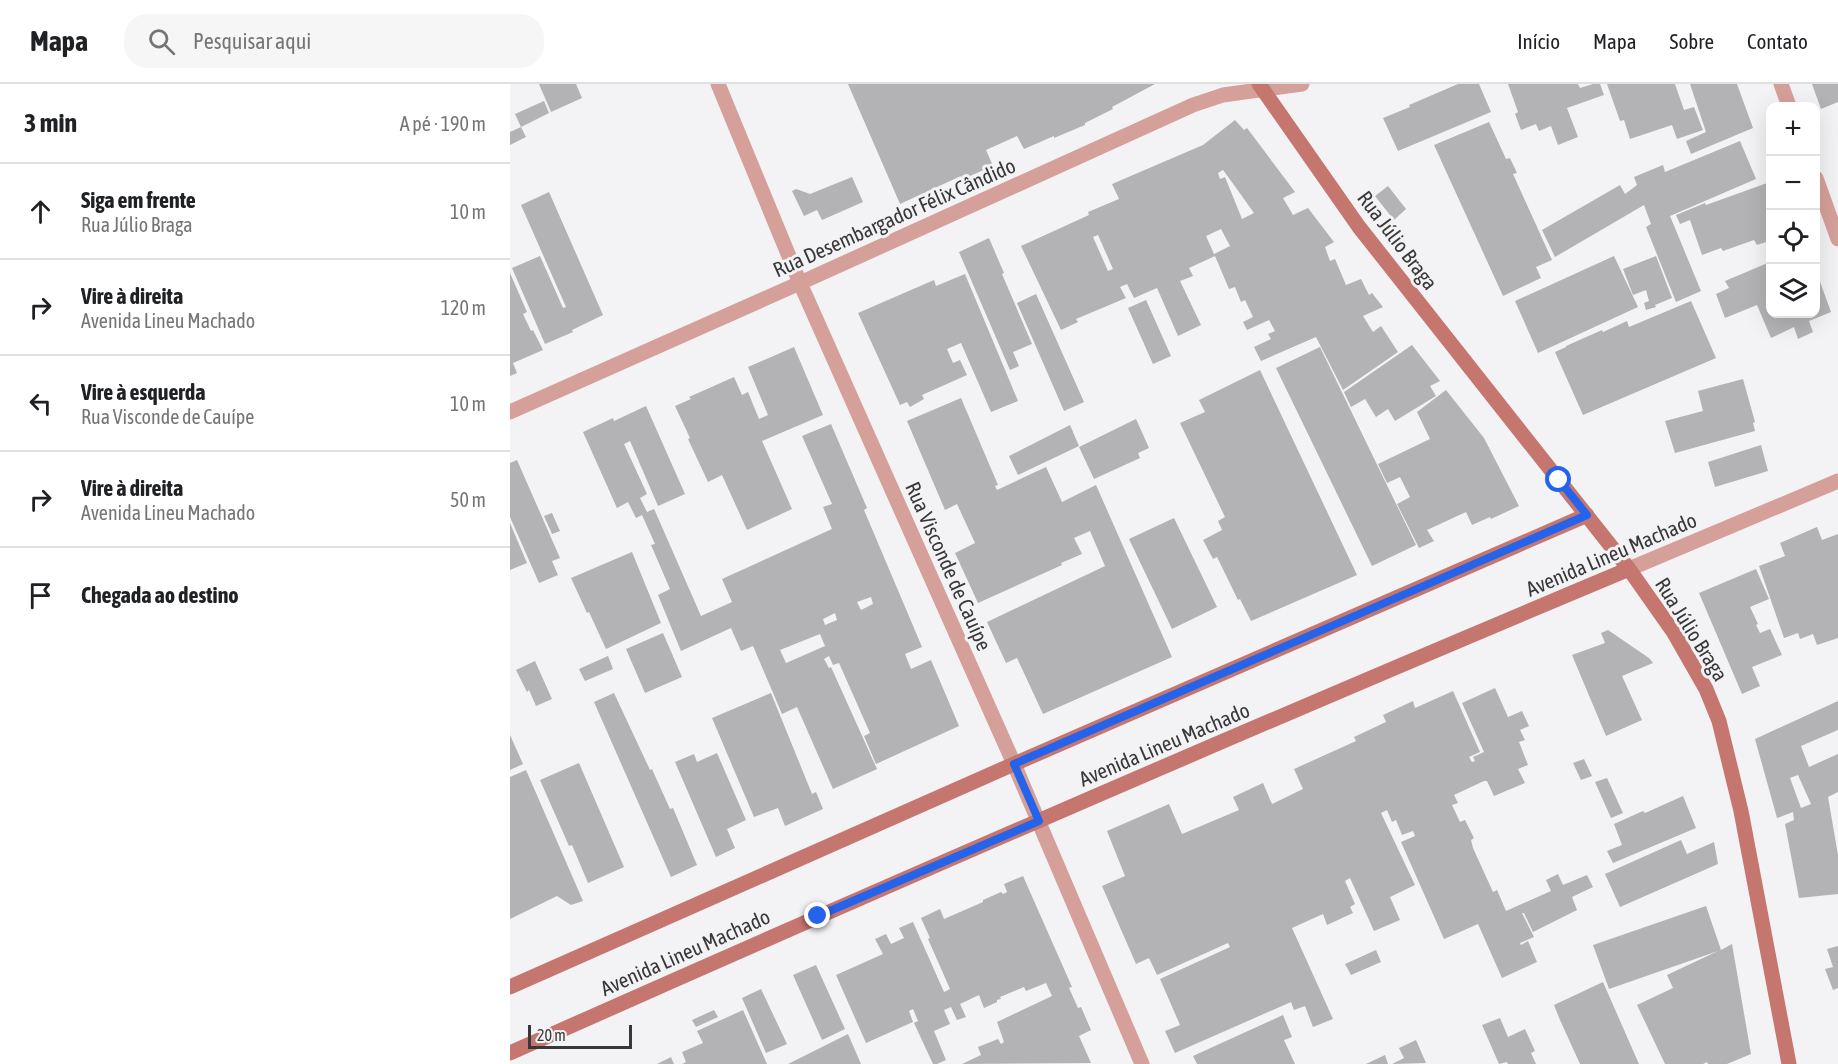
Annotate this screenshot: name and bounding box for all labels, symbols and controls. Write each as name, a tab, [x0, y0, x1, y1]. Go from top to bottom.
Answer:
search box	[124, 14, 544, 68]
text: Mapa	[30, 25, 88, 57]
icon: search	[145, 25, 178, 58]
text: Pesquisar aqui	[193, 28, 311, 54]
text: Início	[1517, 29, 1560, 53]
text: Mapa	[1593, 29, 1637, 53]
text: Sobre	[1670, 29, 1714, 53]
text: Contato	[1747, 29, 1808, 53]
map controls	[1766, 102, 1820, 318]
button: +	[1766, 102, 1820, 156]
text: 3 min	[24, 108, 77, 138]
text: A pé · 190 m	[400, 112, 486, 135]
street label: Rua Desembargador Félix Cândido	[769, 153, 1019, 281]
button: −	[1766, 156, 1820, 210]
street label: Rua Júlio Braga	[1353, 186, 1443, 294]
text: Siga em frente	[81, 187, 196, 213]
icon: ahead	[24, 195, 57, 228]
text: 10 m	[450, 200, 486, 223]
button: locate	[1766, 210, 1820, 264]
text: Rua Júlio Braga	[81, 213, 193, 236]
button: layers	[1766, 264, 1820, 318]
text: Vire à direita	[81, 283, 183, 309]
icon: right	[24, 291, 57, 324]
text: 120 m	[441, 296, 486, 319]
text: Avenida Lineu Machado	[81, 309, 255, 332]
text: Vire à esquerda	[81, 379, 206, 405]
icon: left	[24, 387, 57, 420]
text: 10 m	[450, 392, 486, 415]
text: Rua Visconde de Cauípe	[81, 405, 254, 428]
route start	[1545, 466, 1571, 492]
text: Vire à direita	[81, 475, 183, 501]
street label: Rua Visconde de Cauípe	[901, 478, 997, 654]
icon: right	[24, 483, 57, 516]
text: 50 m	[450, 488, 486, 511]
text: Avenida Lineu Machado	[81, 501, 255, 524]
street label: Avenida Lineu Machado	[1522, 507, 1700, 601]
street label: Rua Júlio Braga	[1651, 573, 1733, 685]
icon: arrive	[24, 579, 57, 612]
text: Chegada ao destino	[81, 582, 239, 608]
street label: Avenida Lineu Machado	[1075, 697, 1253, 791]
route end	[804, 902, 830, 928]
street label: Avenida Lineu Machado	[597, 904, 773, 1000]
scale bar	[528, 1022, 632, 1050]
text: 20 m	[537, 1026, 566, 1044]

